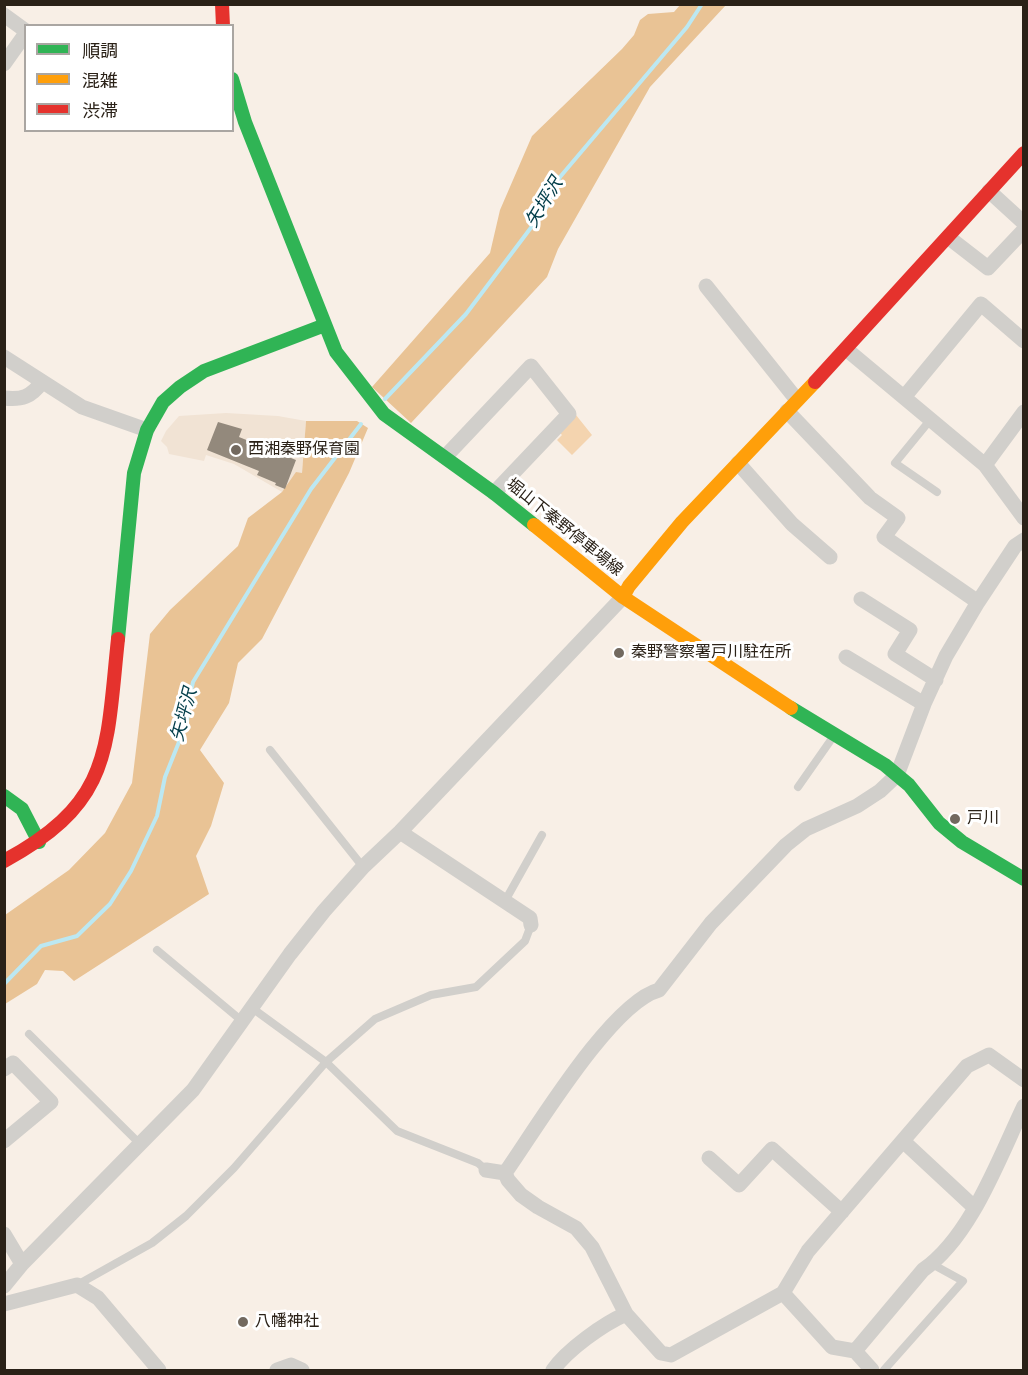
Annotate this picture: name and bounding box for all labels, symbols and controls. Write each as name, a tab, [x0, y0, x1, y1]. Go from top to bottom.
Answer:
legend	[24, 24, 234, 132]
text: 順調	[82, 40, 118, 61]
text: 混雑	[82, 70, 118, 91]
text: 渋滞	[82, 100, 118, 121]
water label: 矢坪沢	[522, 174, 568, 232]
place label: 西湘秦野保育園	[248, 440, 360, 460]
marker: 西湘秦野保育園	[229, 443, 243, 457]
street label: 堀山下秦野停車場線	[502, 475, 626, 581]
place label: 秦野警察署戸川駐在所	[631, 643, 791, 663]
marker: 秦野警察署戸川駐在所	[612, 646, 626, 660]
water label: 矢坪沢	[168, 686, 202, 744]
place label: 戸川	[967, 809, 999, 829]
marker: 戸川	[948, 812, 962, 826]
place label: 八幡神社	[255, 1312, 319, 1332]
marker: 八幡神社	[236, 1315, 250, 1329]

